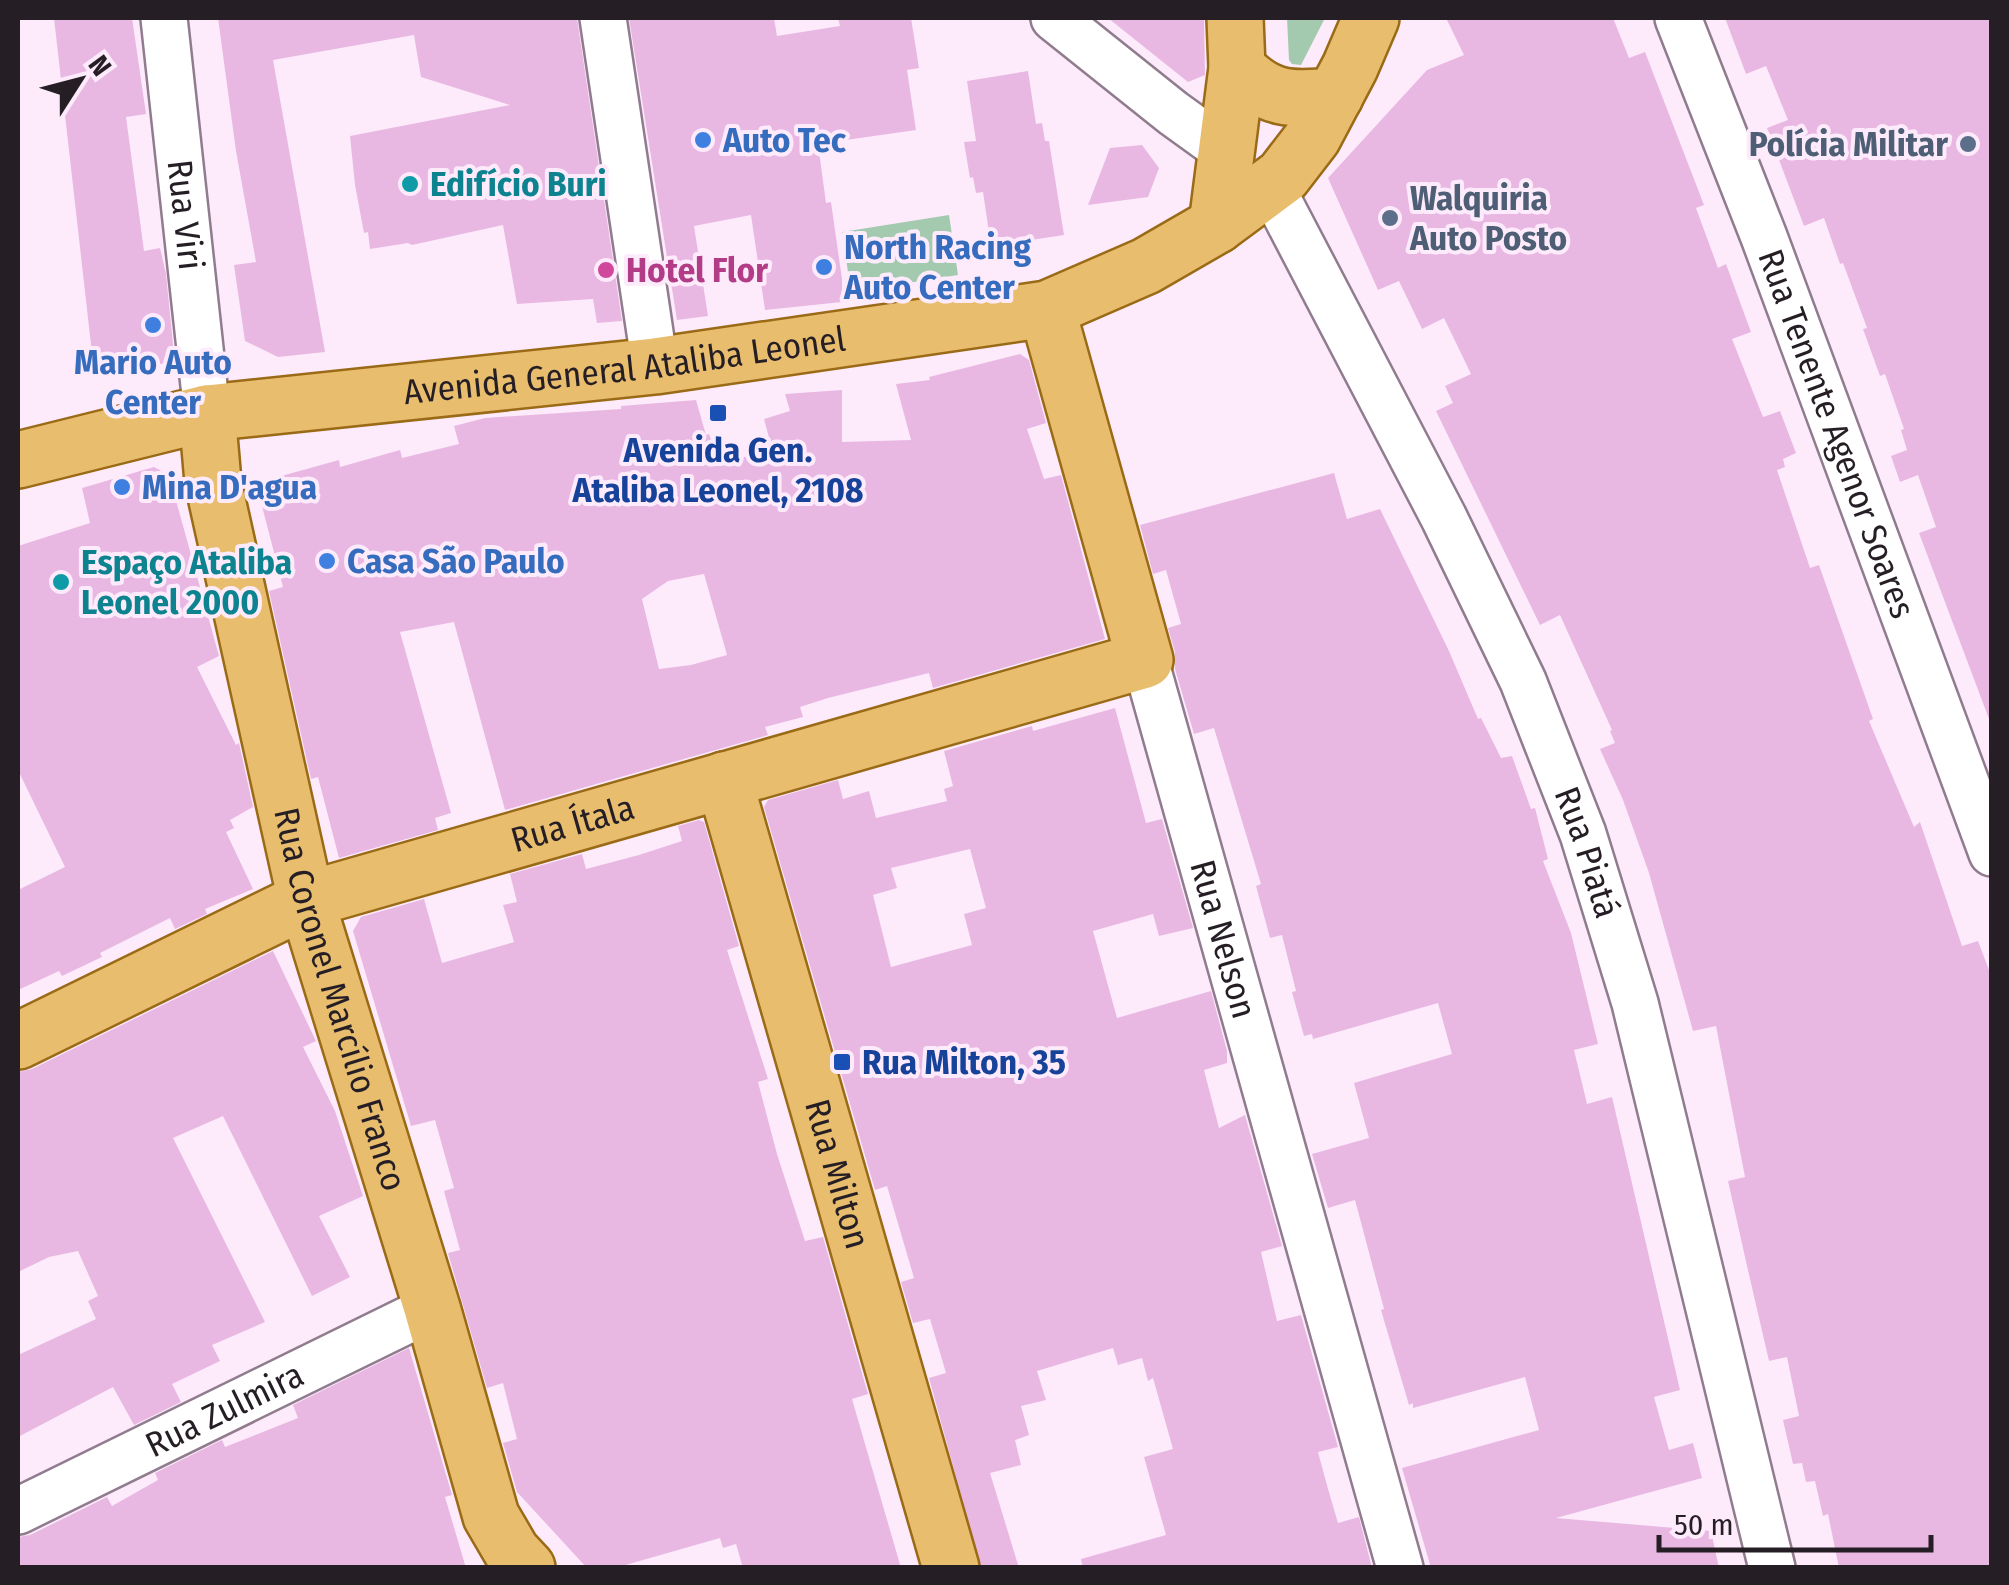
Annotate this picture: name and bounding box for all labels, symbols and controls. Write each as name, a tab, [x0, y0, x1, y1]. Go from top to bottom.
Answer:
north arrow	[30, 30, 130, 130]
text: N	[82, 49, 118, 82]
place label: Auto Tec	[722, 119, 847, 161]
place label: Polícia Militar	[1749, 123, 1948, 165]
marker: Auto Tec	[692, 129, 714, 151]
marker: Polícia Militar	[1957, 133, 1979, 155]
street label: Rua Viri	[159, 158, 212, 272]
place label: Edifício Buri	[430, 163, 607, 205]
marker: Edifício Buri	[399, 173, 421, 195]
place label: Walquiria Auto Posto	[1409, 177, 1567, 259]
marker: Walquiria Auto Posto	[1379, 207, 1401, 229]
place label: North Racing Auto Center	[843, 226, 1032, 308]
street label: Rua Tenente Agenor Soares	[1749, 243, 1924, 624]
place label: Hotel Flor	[626, 249, 768, 291]
marker: North Racing Auto Center	[813, 256, 835, 278]
marker: Hotel Flor	[595, 259, 617, 281]
marker: Mario Auto Center	[142, 314, 164, 336]
street label: Avenida General Ataliba Leonel	[402, 318, 848, 413]
place label: Mario Auto Center	[74, 341, 232, 423]
marker: Avenida Gen. Ataliba Leonel, 2108	[707, 402, 729, 424]
place label: Avenida Gen. Ataliba Leonel, 2108	[571, 429, 864, 511]
place label: Mina D'agua	[142, 466, 317, 508]
marker: Mina D'agua	[111, 476, 133, 498]
place label: Casa São Paulo	[347, 540, 565, 582]
place label: Espaço Ataliba Leonel 2000	[81, 541, 292, 623]
marker: Casa São Paulo	[316, 550, 338, 572]
marker: Espaço Ataliba Leonel 2000	[50, 571, 72, 593]
street label: Rua Piatá	[1546, 781, 1629, 923]
street label: Rua Ítala	[506, 786, 639, 861]
street label: Rua Coronel Marcílio Franco	[265, 804, 415, 1196]
street label: Rua Nelson	[1181, 855, 1266, 1023]
place label: Rua Milton, 35	[862, 1041, 1066, 1083]
marker: Rua Milton, 35	[831, 1051, 853, 1073]
street label: Rua Milton	[796, 1094, 879, 1254]
street label: Rua Zulmira	[139, 1353, 310, 1466]
scale bar	[1659, 1490, 1932, 1552]
text: 50 m	[1674, 1507, 1734, 1543]

